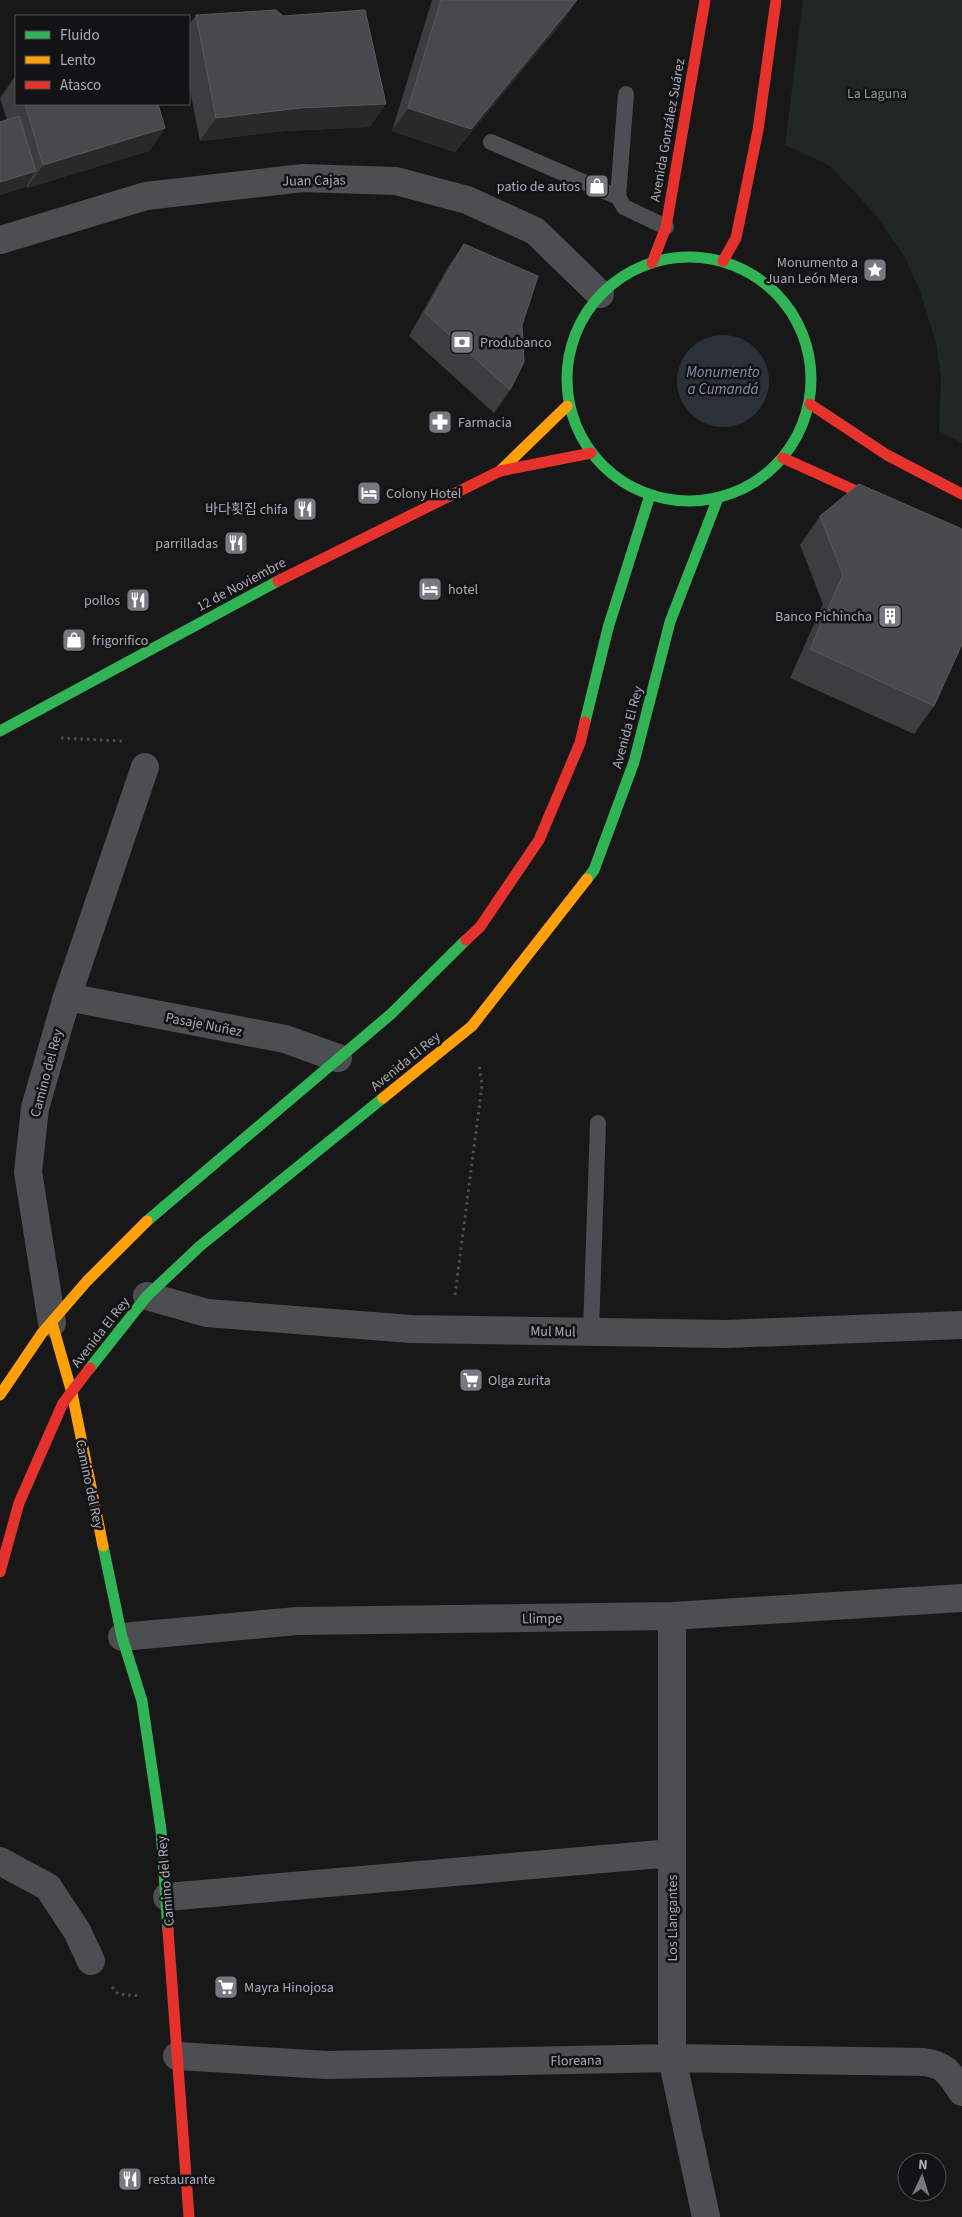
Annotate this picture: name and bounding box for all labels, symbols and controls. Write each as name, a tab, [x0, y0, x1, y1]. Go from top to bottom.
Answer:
legend	[15, 15, 190, 105]
text: Fluido	[60, 25, 100, 46]
text: Lento	[60, 50, 96, 71]
street label: Avenida González Suárez	[646, 57, 690, 203]
text: Atasco	[60, 75, 101, 96]
park label: La Laguna	[847, 84, 907, 104]
street label: Juan Cajas	[282, 170, 346, 192]
shop icon: patio de autos	[584, 173, 610, 199]
place label: patio de autos	[497, 177, 580, 197]
place label: Monumento a Juan León Mera	[766, 253, 858, 289]
place icon: Monumento a Juan León Mera	[862, 257, 888, 283]
bank icon: Produbanco	[449, 329, 475, 355]
place label: Produbanco	[480, 333, 552, 353]
water label: Monumento a Cumandá	[686, 362, 760, 400]
pharmacy icon: Farmacia	[427, 409, 453, 435]
place label: Farmacia	[458, 413, 512, 433]
hotel icon: Colony Hotel	[356, 480, 382, 506]
place label: Colony Hotel	[386, 484, 462, 504]
restaurant icon: 바다횟집 chifa	[292, 496, 318, 522]
place label: 바다횟집 chifa	[205, 500, 288, 520]
restaurant icon: parrilladas	[223, 530, 249, 556]
place label: parrilladas	[155, 534, 218, 554]
street label: 12 de Noviembre	[193, 553, 290, 617]
hotel icon: hotel	[417, 576, 443, 602]
place label: hotel	[448, 580, 478, 600]
restaurant icon: pollos	[125, 587, 151, 613]
place label: pollos	[84, 591, 120, 611]
building icon: Banco Pichincha	[877, 603, 903, 629]
place label: Banco Pichincha	[775, 607, 872, 627]
shop icon: frigorifico	[61, 627, 87, 653]
place label: frigorifico	[92, 631, 148, 651]
street label: Avenida El Rey	[607, 683, 649, 771]
street label: Pasaje Nuñez	[164, 1008, 244, 1042]
street label: Camino del Rey	[26, 1026, 68, 1120]
street label: Avenida El Rey	[366, 1027, 445, 1096]
street label: Avenida El Rey	[67, 1293, 135, 1372]
street label: Mul Mul	[530, 1322, 576, 1342]
supermarket icon: Olga zurita	[458, 1367, 484, 1393]
place label: Olga zurita	[488, 1371, 551, 1391]
street label: Camino del Rey	[70, 1438, 108, 1531]
street label: Llimpe	[522, 1609, 562, 1629]
street label: Camino del Rey	[152, 1834, 180, 1927]
street label: Los Llangantes	[663, 1874, 683, 1961]
supermarket icon: Mayra Hinojosa	[213, 1974, 239, 2000]
place label: Mayra Hinojosa	[244, 1978, 334, 1998]
street label: Floreana	[550, 2051, 602, 2071]
north arrow	[897, 2152, 947, 2202]
text: N	[917, 2155, 928, 2175]
restaurant icon: restaurante	[117, 2166, 143, 2192]
place label: restaurante	[148, 2170, 215, 2190]

